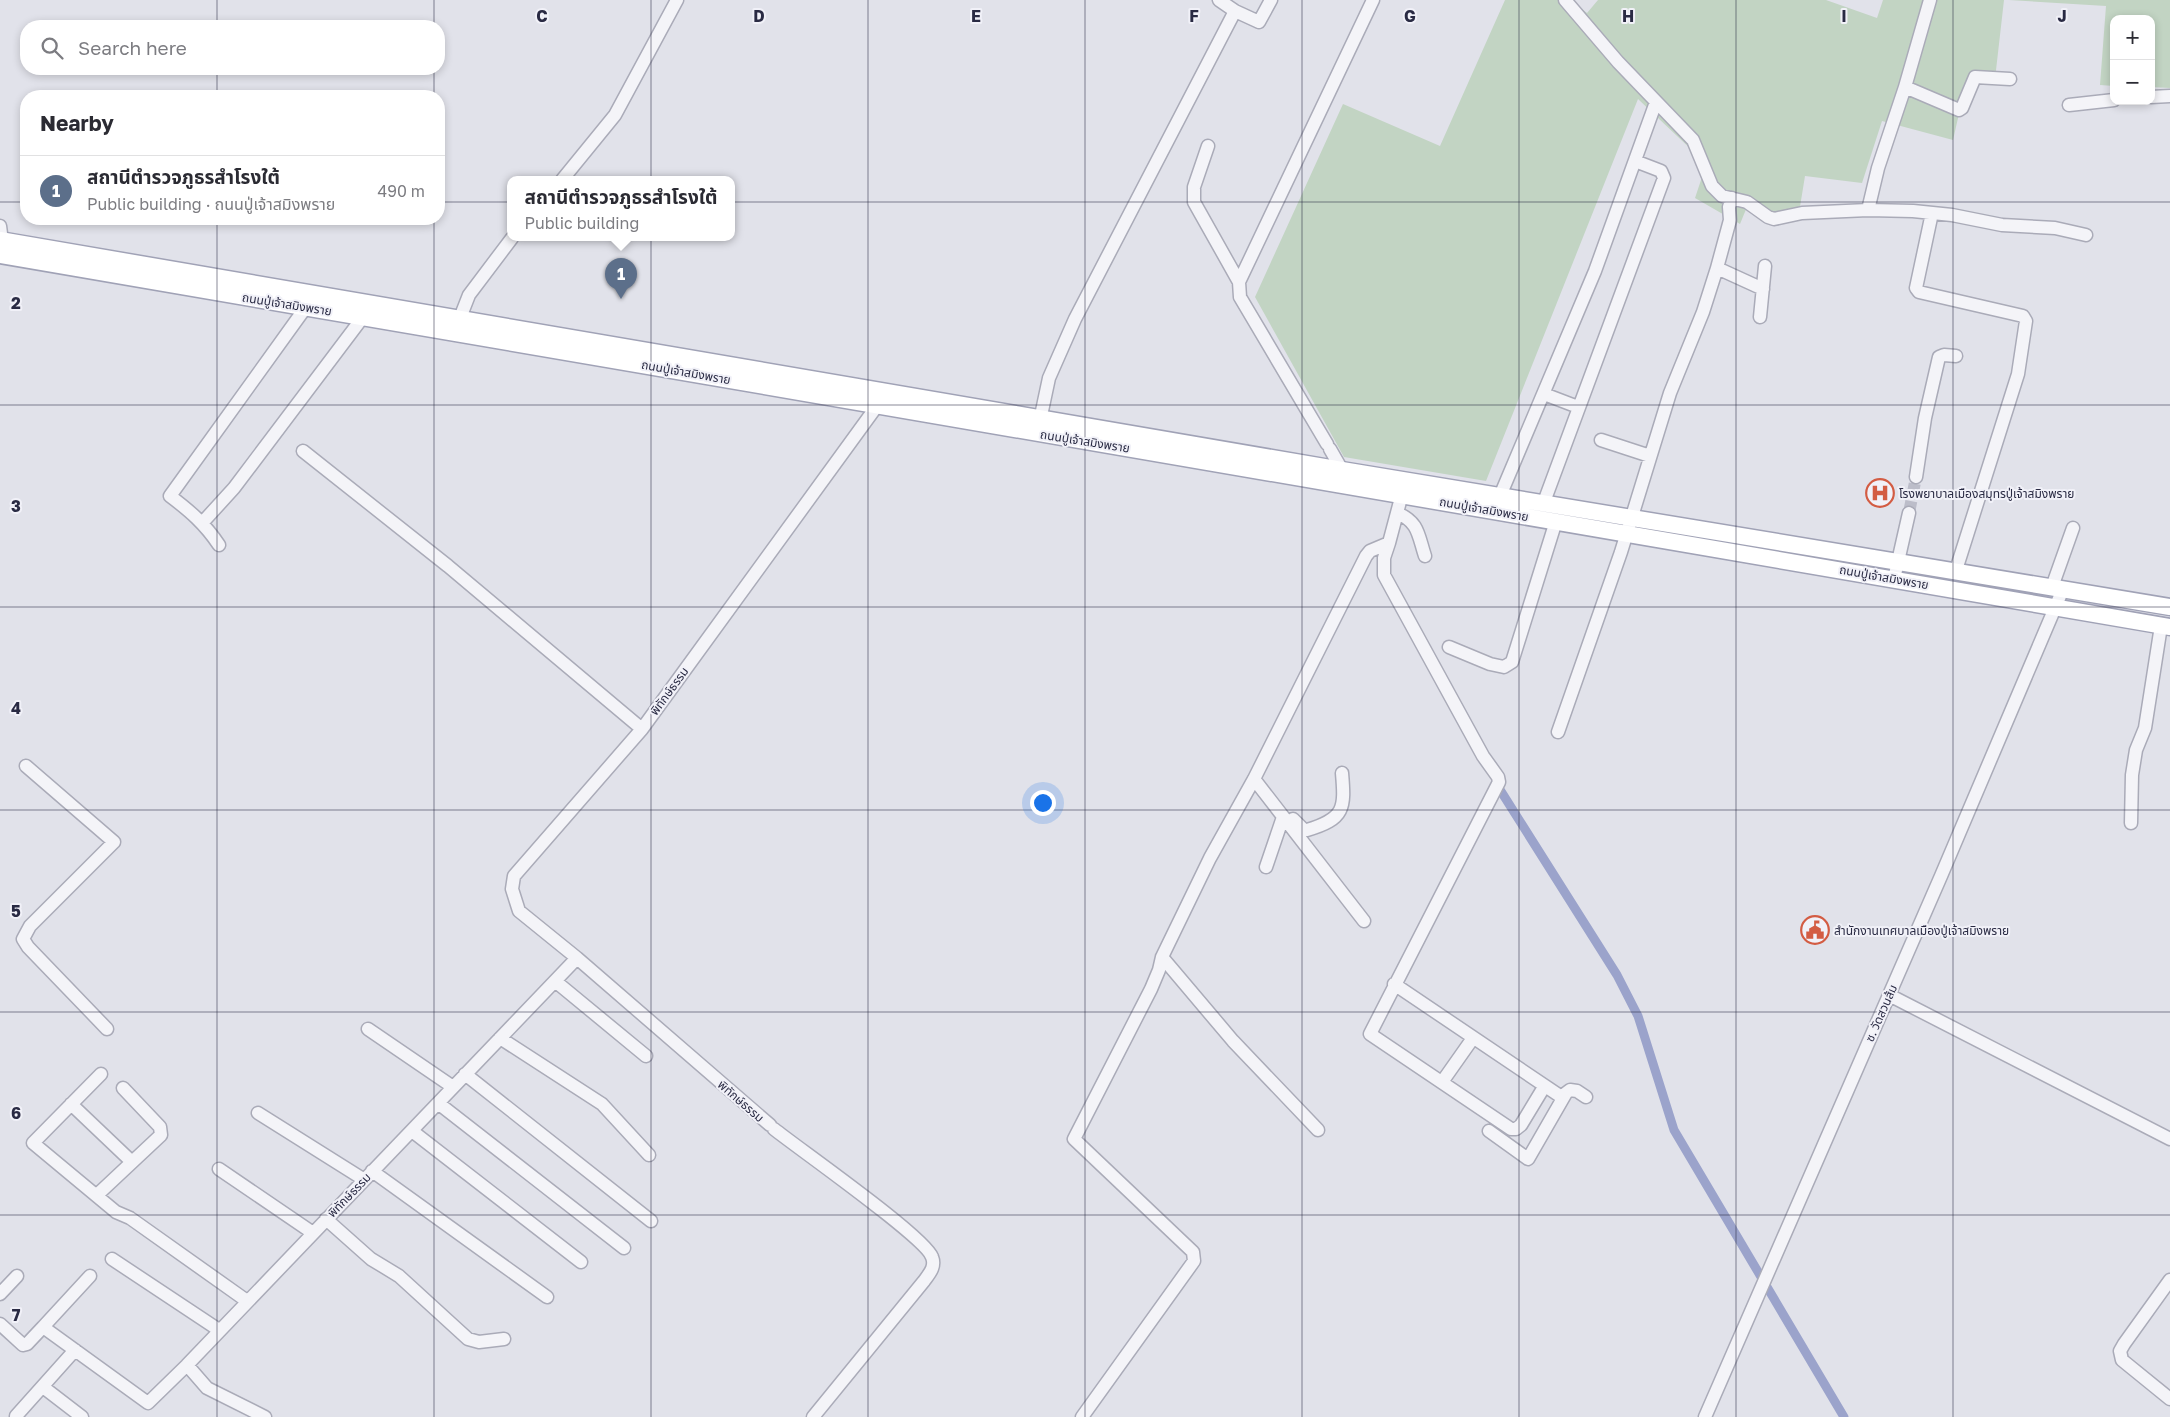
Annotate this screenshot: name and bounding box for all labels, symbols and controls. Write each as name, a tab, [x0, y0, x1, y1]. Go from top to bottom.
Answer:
text: C	[536, 6, 548, 26]
text: D	[753, 6, 765, 26]
text: E	[971, 6, 981, 26]
text: F	[1189, 6, 1199, 26]
text: G	[1404, 6, 1416, 26]
text: H	[1622, 6, 1634, 26]
text: I	[1841, 6, 1847, 26]
text: J	[2057, 6, 2067, 26]
map controls	[2110, 15, 2155, 105]
button: +	[2110, 15, 2155, 60]
search box	[20, 20, 445, 75]
icon: search	[38, 34, 66, 62]
text: Search here	[78, 36, 187, 59]
button: −	[2110, 60, 2155, 105]
text: Nearby	[40, 110, 114, 136]
text: สถานีตำรวจภูธรสำโรงใต้	[87, 165, 280, 188]
popup	[507, 176, 735, 241]
text: 1	[52, 181, 60, 201]
text: 490 m	[377, 181, 425, 201]
text: สถานีตำรวจภูธรสำโรงใต้	[525, 185, 717, 208]
text: Public building · ถนนปู่เจ้าสมิงพราย	[87, 194, 335, 214]
text: Public building	[525, 213, 639, 233]
pin: 1	[605, 258, 637, 299]
street label: ถนนปู่เจ้าสมิงพราย	[241, 290, 333, 318]
text: 2	[11, 293, 21, 313]
street label: ถนนปู่เจ้าสมิงพราย	[640, 357, 732, 387]
street label: ถนนปู่เจ้าสมิงพราย	[1039, 427, 1131, 455]
hospital icon: โรงพยาบาลเมืองสมุทรปู่เจ้าสมิงพราย	[1865, 478, 1895, 508]
place label: โรงพยาบาลเมืองสมุทรปู่เจ้าสมิงพราย	[1899, 486, 2074, 501]
street label: ถนนปู่เจ้าสมิงพราย	[1438, 494, 1530, 524]
text: 3	[11, 496, 21, 516]
street label: ถนนปู่เจ้าสมิงพราย	[1838, 562, 1930, 592]
street label: พิทักษ์ธรรม	[646, 664, 692, 718]
text: 4	[11, 698, 21, 718]
your location	[1030, 790, 1056, 816]
text: 5	[11, 901, 21, 921]
public building icon: สำนักงานเทศบาลเมืองปู่เจ้าสมิงพราย	[1800, 915, 1830, 945]
place label: สำนักงานเทศบาลเมืองปู่เจ้าสมิงพราย	[1834, 923, 2009, 938]
street label: ซ. วัดสวนส้ม	[1862, 982, 1900, 1044]
street label: พิทักษ์ธรรม	[715, 1077, 767, 1125]
text: 6	[11, 1103, 21, 1123]
street label: พิทักษ์ธรรม	[324, 1170, 374, 1220]
text: 7	[12, 1305, 21, 1325]

